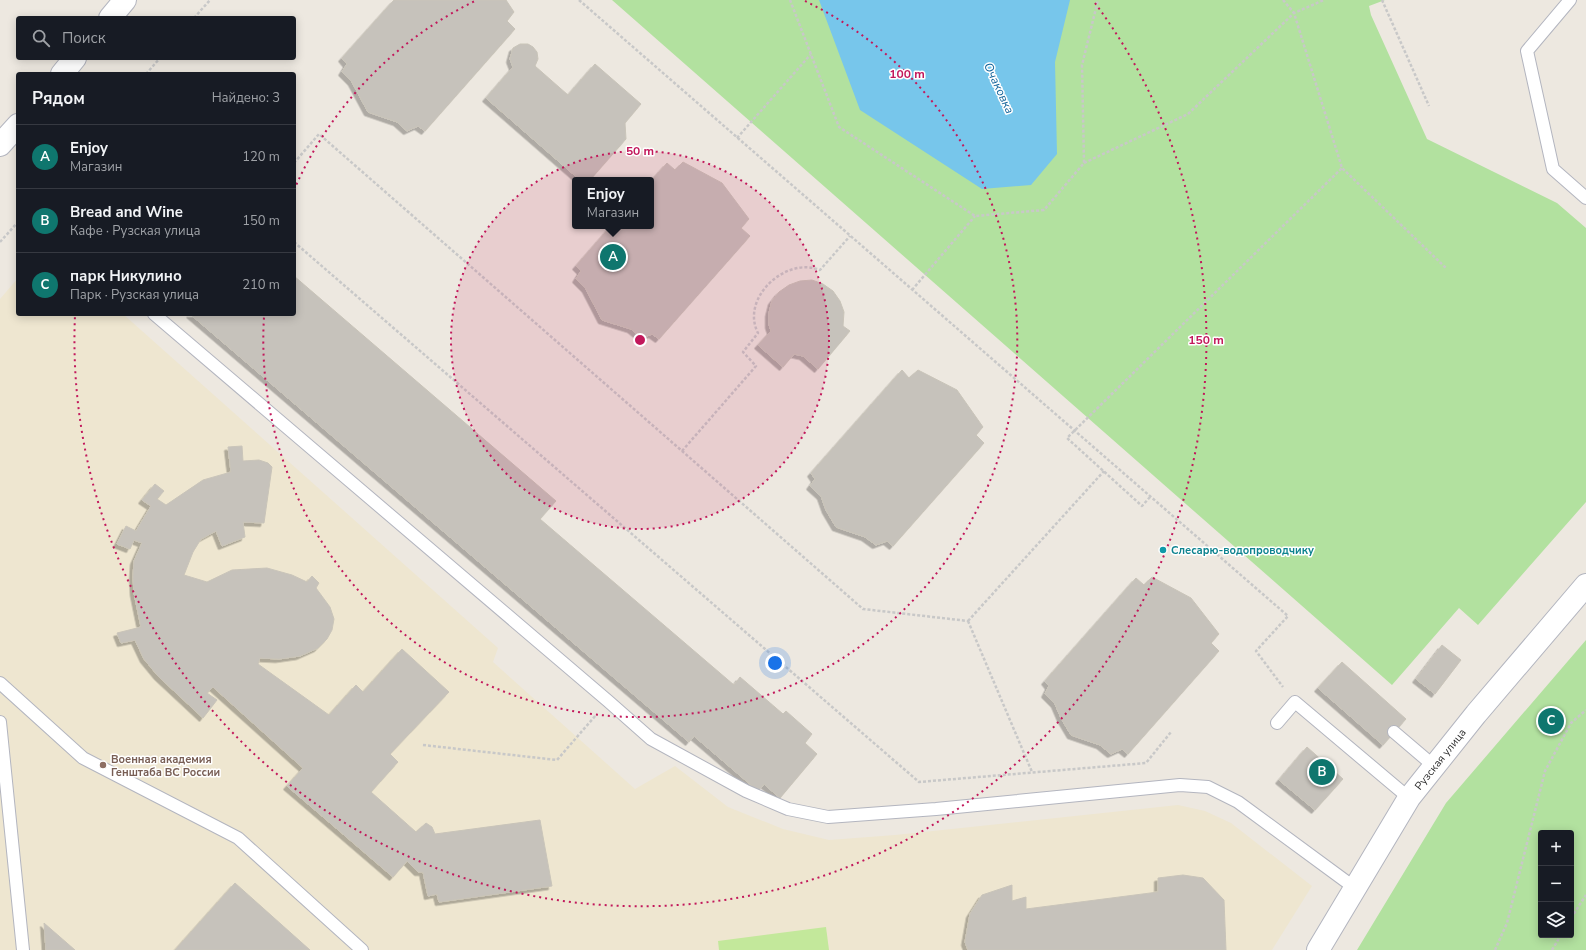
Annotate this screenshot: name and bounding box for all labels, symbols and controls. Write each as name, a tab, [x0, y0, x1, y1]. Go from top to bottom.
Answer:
search box	[16, 16, 296, 60]
icon: search	[30, 27, 52, 49]
text: Поиск	[62, 28, 106, 48]
water label: Очаковка	[980, 60, 1018, 116]
text: 100 m	[889, 66, 925, 82]
text: Рядом	[32, 87, 85, 110]
text: Найдено: 3	[212, 89, 280, 107]
text: Enjoy	[70, 138, 108, 158]
text: 50 m	[626, 143, 654, 159]
text: A	[40, 148, 50, 166]
text: 120 m	[242, 148, 280, 166]
text: Магазин	[70, 158, 122, 176]
popup	[572, 177, 654, 229]
text: Enjoy	[587, 184, 625, 204]
text: Bread and Wine	[70, 202, 183, 222]
text: Магазин	[587, 204, 639, 222]
text: B	[41, 212, 49, 230]
text: 150 m	[242, 212, 280, 230]
text: Кафе · Рузская улица	[70, 222, 200, 240]
pin: A	[600, 242, 626, 272]
text: парк Никулино	[70, 266, 182, 286]
text: C	[41, 276, 49, 294]
text: 210 m	[242, 276, 280, 294]
text: Парк · Рузская улица	[70, 286, 199, 304]
text: 150 m	[1188, 332, 1224, 348]
centre of rings	[633, 333, 647, 347]
place label: Слесарю-водопроводчику	[1171, 543, 1314, 558]
marker: Слесарю-водопроводчику	[1158, 545, 1168, 555]
your location	[765, 653, 785, 673]
pin: C	[1538, 706, 1564, 736]
street label: Рузская улица	[1411, 725, 1470, 793]
place label: Военная академия Генштаба ВС России	[111, 752, 220, 780]
pin: B	[1309, 757, 1335, 787]
marker: Военная академия Генштаба ВС России	[98, 760, 108, 770]
map controls	[1538, 830, 1574, 938]
button: +	[1538, 830, 1574, 866]
button: −	[1538, 866, 1574, 902]
button: layers	[1538, 902, 1574, 938]

